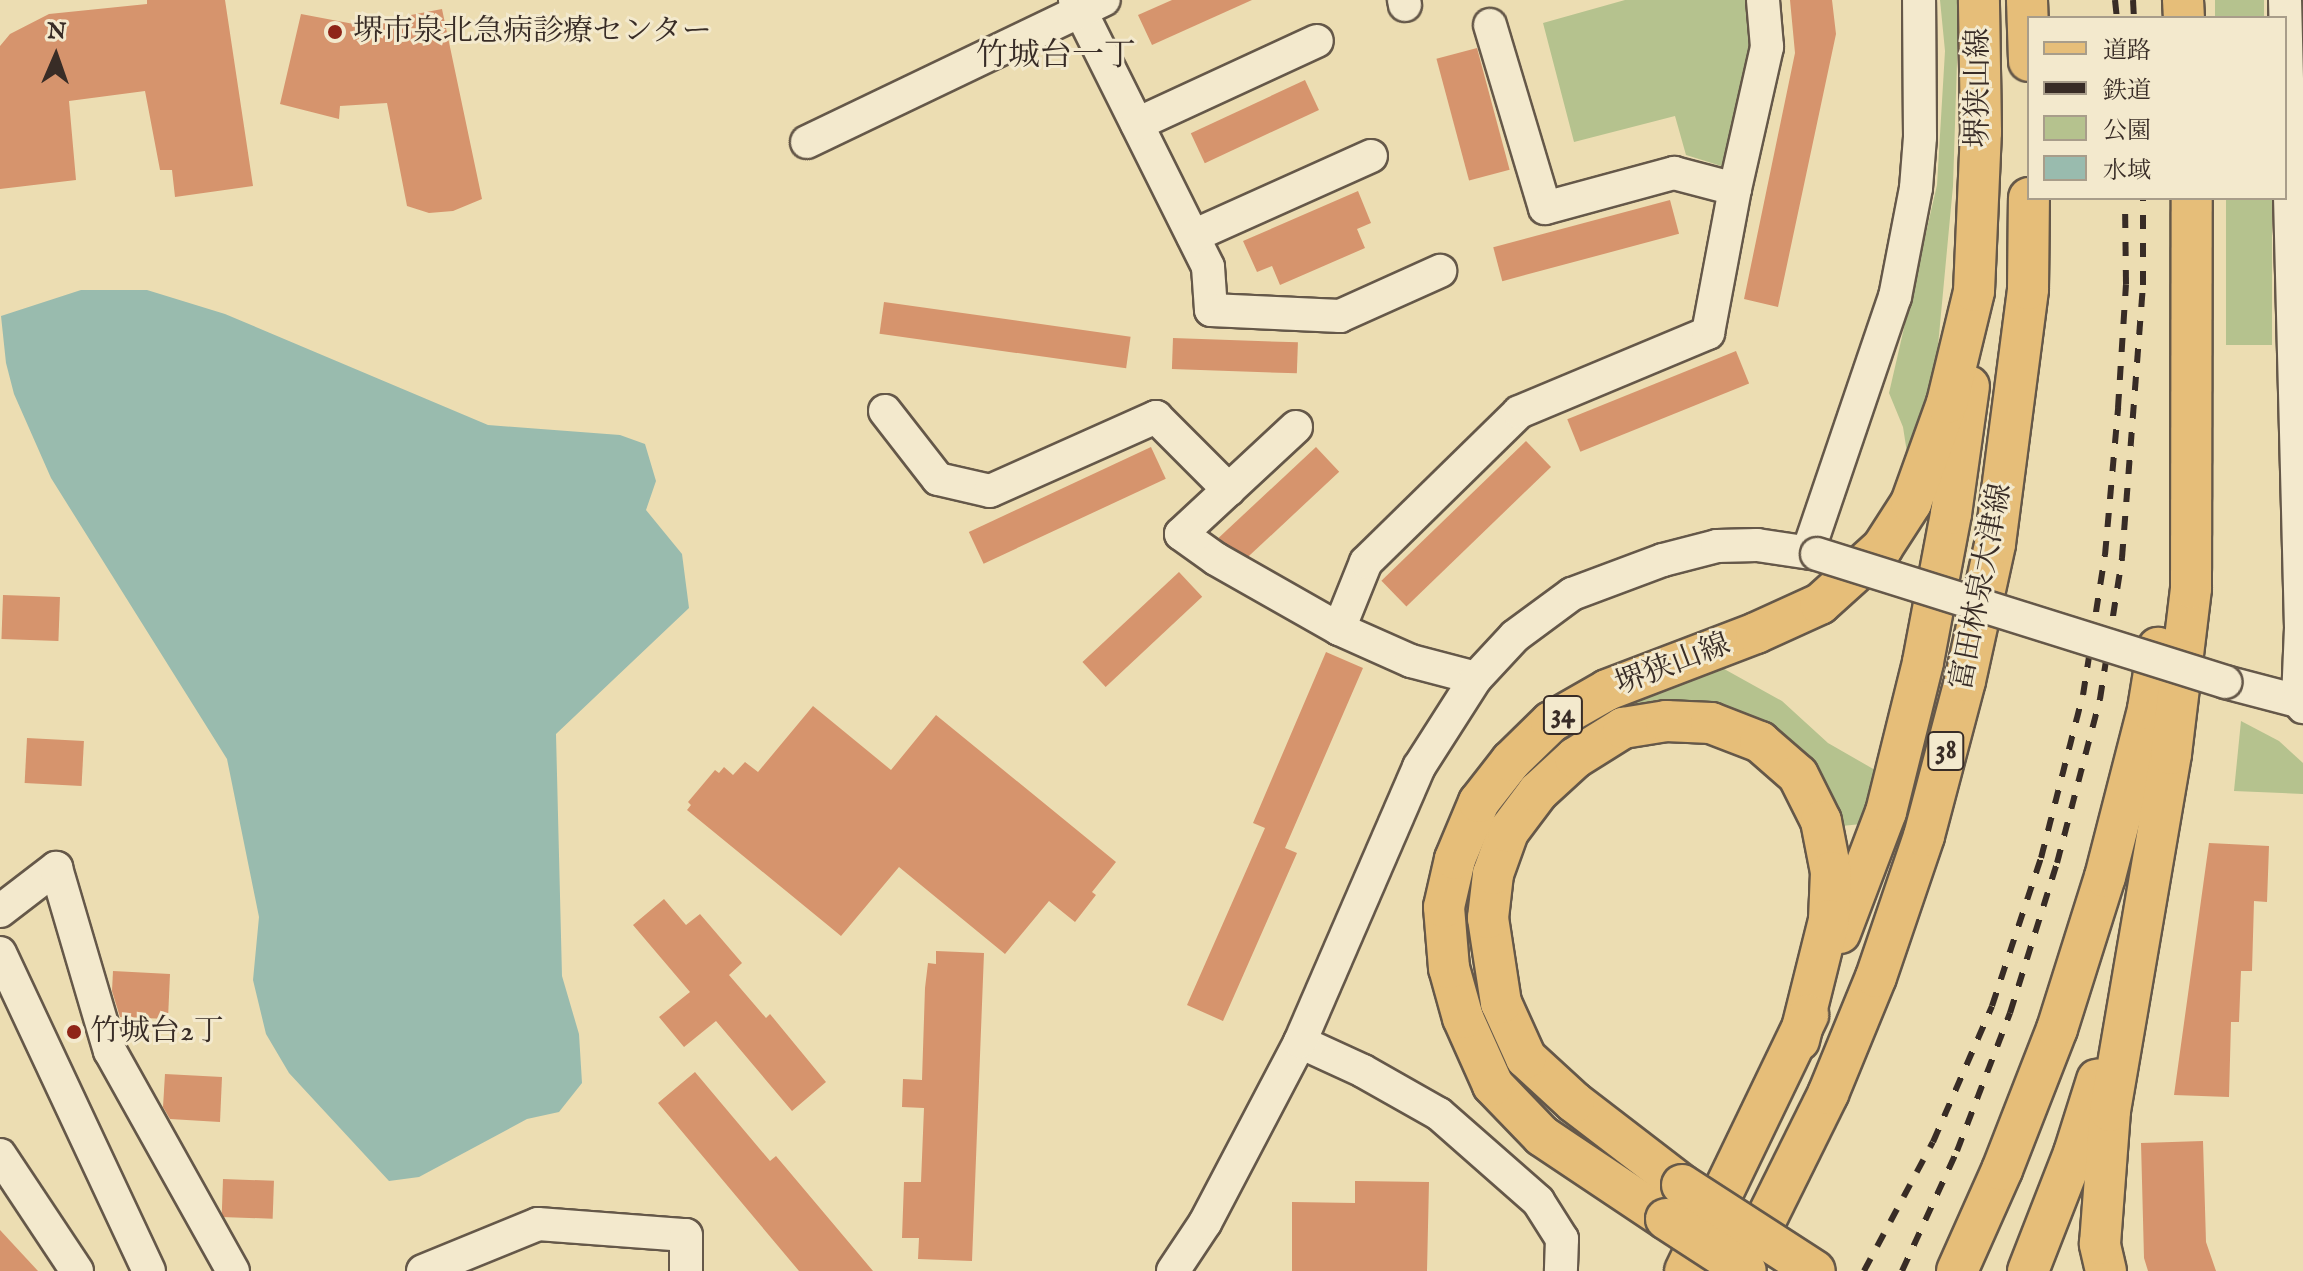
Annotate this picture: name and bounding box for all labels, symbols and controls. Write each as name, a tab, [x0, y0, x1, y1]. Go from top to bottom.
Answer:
place label: 堺市泉北急病診療センター	[353, 14, 713, 50]
north arrow	[16, 16, 96, 96]
legend	[2027, 16, 2287, 200]
text: N	[47, 18, 67, 46]
marker: 堺市泉北急病診療センター	[324, 21, 346, 43]
street label: 堺狭山線	[1961, 28, 1997, 148]
text: 道路	[2103, 36, 2151, 67]
district label: 竹城台一丁	[976, 38, 1136, 76]
text: 鉄道	[2103, 76, 2151, 107]
text: 公園	[2103, 116, 2151, 147]
text: 水域	[2103, 156, 2151, 187]
street label: 富田林泉大津線	[1944, 480, 2020, 694]
street label: 堺狭山線	[1611, 627, 1735, 703]
road number: 34	[1541, 691, 1585, 739]
road number: 38	[1926, 727, 1966, 775]
place label: 竹城台2丁	[90, 1014, 224, 1050]
marker: 竹城台2丁	[65, 1023, 83, 1041]

